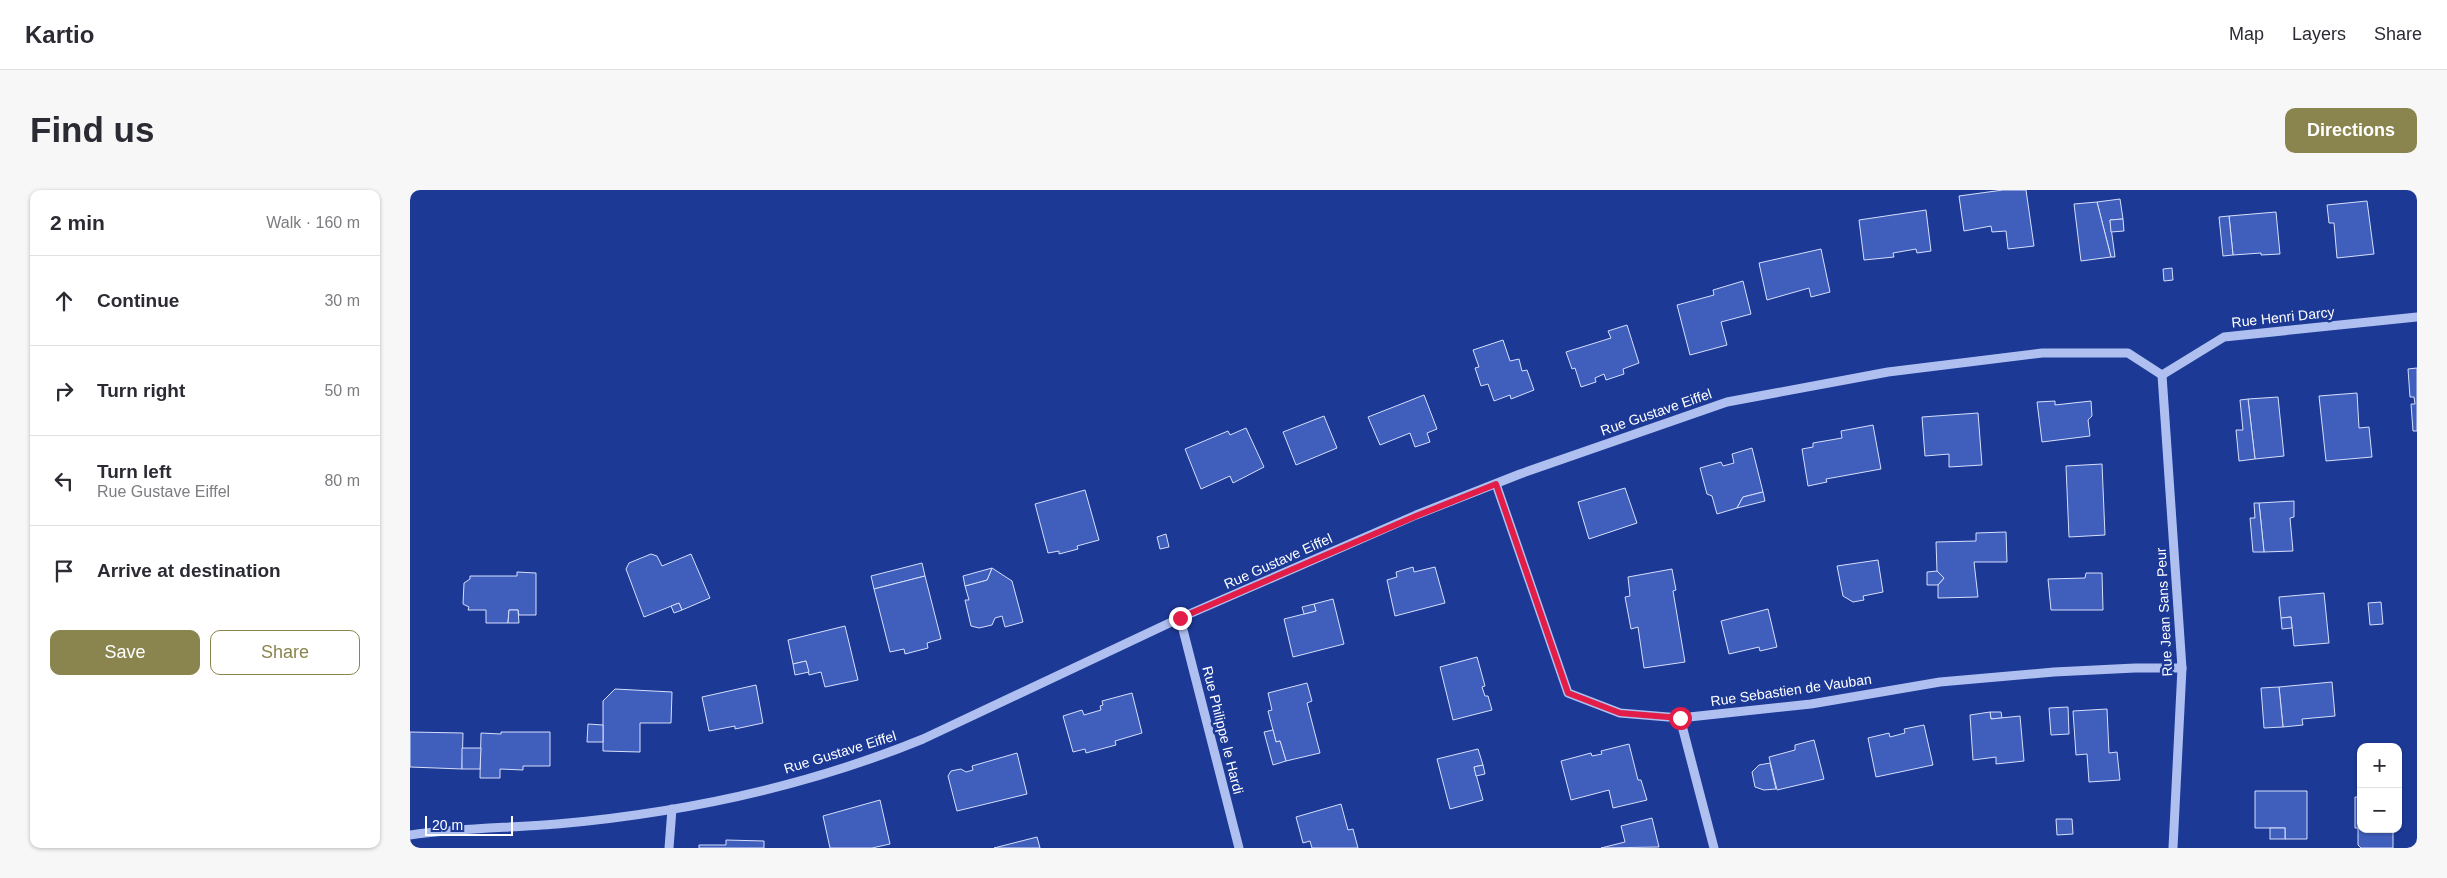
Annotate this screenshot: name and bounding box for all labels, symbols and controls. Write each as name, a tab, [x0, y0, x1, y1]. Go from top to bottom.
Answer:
text: Kartio	[25, 21, 94, 48]
text: Map	[2229, 24, 2264, 44]
text: Layers	[2292, 24, 2346, 44]
text: Share	[2374, 24, 2422, 44]
button: Directions	[2285, 108, 2417, 153]
text: Find us	[30, 110, 154, 149]
text: 2 min	[50, 211, 105, 234]
text: Walk · 160 m	[266, 214, 360, 231]
icon: ahead	[50, 287, 78, 315]
text: Continue	[97, 290, 179, 311]
text: 30 m	[324, 292, 360, 309]
street label: Rue Henri Darcy	[2231, 304, 2335, 330]
icon: right	[50, 377, 78, 405]
text: Turn right	[97, 380, 185, 401]
text: 50 m	[324, 382, 360, 399]
street label: Rue Gustave Eiffel	[1598, 385, 1714, 439]
text: Turn left	[97, 461, 172, 482]
icon: left	[50, 467, 78, 495]
text: 80 m	[324, 472, 360, 489]
text: Rue Gustave Eiffel	[97, 483, 230, 500]
street label: Rue Gustave Eiffel	[1222, 530, 1334, 592]
street label: Rue Jean Sans Peur	[2153, 547, 2175, 677]
icon: arrive	[50, 557, 78, 585]
text: Arrive at destination	[97, 560, 281, 581]
route end	[1169, 607, 1192, 630]
button: Save	[50, 630, 200, 675]
button: Share	[210, 630, 360, 675]
street label: Rue Philippe le Hardi	[1199, 664, 1247, 796]
street label: Rue Sebastien de Vauban	[1709, 671, 1873, 709]
route start	[1669, 707, 1692, 730]
street label: Rue Gustave Eiffel	[782, 727, 898, 777]
map controls	[2357, 743, 2402, 833]
button: +	[2357, 743, 2402, 788]
button: −	[2357, 788, 2402, 833]
scale bar	[425, 813, 512, 836]
text: 20 m	[432, 817, 463, 833]

